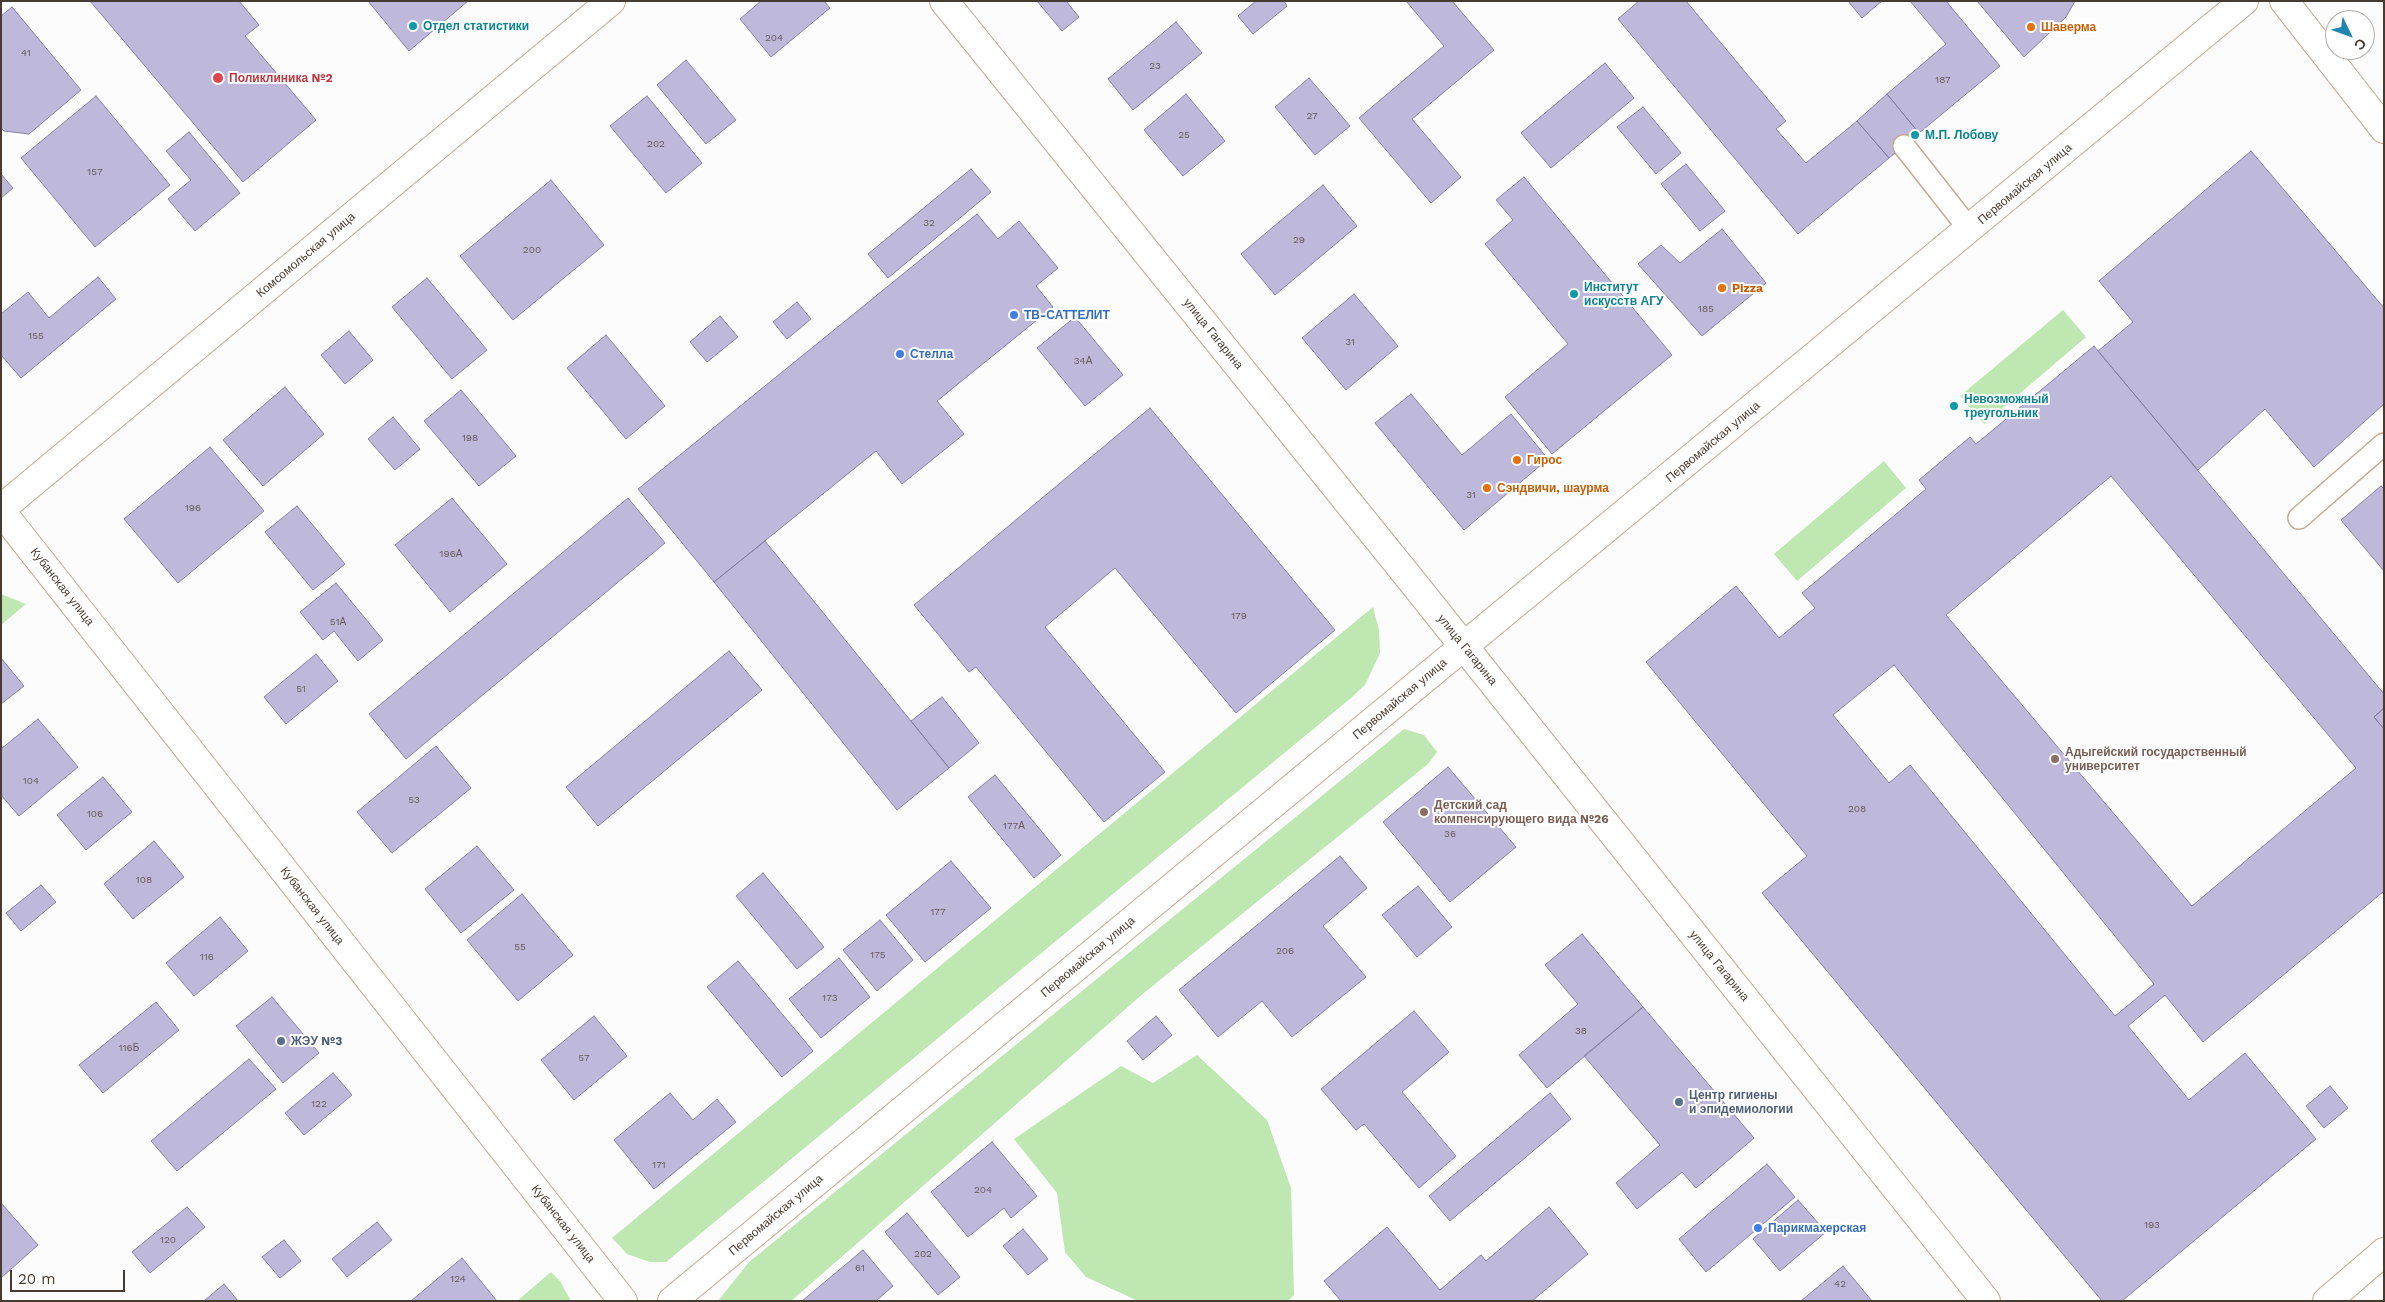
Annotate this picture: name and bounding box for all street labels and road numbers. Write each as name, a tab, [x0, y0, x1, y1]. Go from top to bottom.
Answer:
street label: Первомайская улица	[1975, 140, 2075, 228]
street label: Комсомольская улица	[254, 210, 358, 300]
street label: улица Гагарина	[1180, 296, 1246, 372]
street label: Первомайская улица	[1663, 398, 1763, 486]
street label: Кубанская улица	[27, 545, 97, 629]
street label: улица Гагарина	[1434, 612, 1500, 688]
street label: Первомайская улица	[1350, 655, 1450, 743]
street label: Кубанская улица	[277, 864, 347, 948]
street label: Первомайская улица	[1038, 913, 1138, 1001]
street label: улица Гагарина	[1686, 928, 1752, 1004]
street label: Первомайская улица	[726, 1171, 826, 1259]
street label: Кубанская улица	[528, 1182, 598, 1266]

